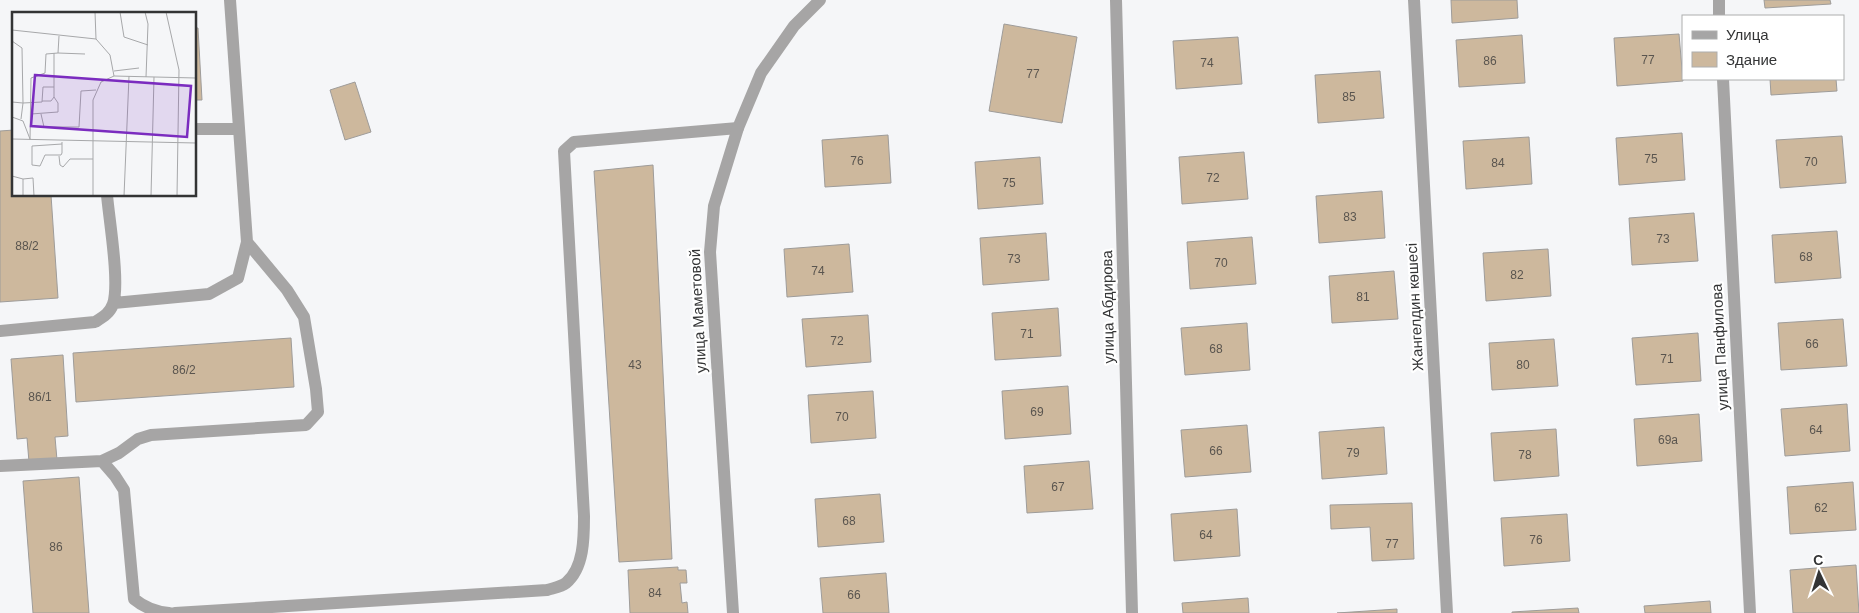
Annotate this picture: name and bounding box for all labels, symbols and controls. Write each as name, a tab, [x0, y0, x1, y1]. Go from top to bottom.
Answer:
inset map	[12, 12, 196, 196]
legend	[1682, 15, 1844, 80]
text: Улица	[1726, 26, 1769, 43]
text: Здание	[1726, 51, 1777, 68]
house number: 77	[1641, 53, 1655, 67]
house number: 86	[1483, 54, 1497, 68]
house number: 74	[1200, 56, 1214, 70]
house number: 77	[1026, 67, 1040, 81]
house number: 85	[1342, 90, 1356, 104]
house number: 75	[1644, 152, 1658, 166]
house number: 76	[850, 154, 864, 168]
house number: 70	[1804, 155, 1818, 169]
house number: 84	[1491, 156, 1505, 170]
house number: 72	[1206, 171, 1220, 185]
house number: 75	[1002, 176, 1016, 190]
house number: 83	[1343, 210, 1357, 224]
house number: 73	[1656, 232, 1670, 246]
house number: 88/2	[15, 239, 39, 253]
street label: Жангелдин көшесі	[1403, 243, 1426, 371]
street label: улица Маметовой	[686, 249, 709, 373]
street label: улица Абдирова	[1098, 250, 1117, 364]
house number: 68	[1799, 250, 1813, 264]
house number: 73	[1007, 252, 1021, 266]
house number: 70	[1214, 256, 1228, 270]
house number: 74	[811, 264, 825, 278]
house number: 82	[1510, 268, 1524, 282]
street label: улица Панфилова	[1708, 283, 1731, 411]
house number: 81	[1356, 290, 1370, 304]
house number: 71	[1020, 327, 1034, 341]
house number: 72	[830, 334, 844, 348]
house number: 66	[1805, 337, 1819, 351]
house number: 68	[1209, 342, 1223, 356]
house number: 71	[1660, 352, 1674, 366]
house number: 43	[628, 358, 642, 372]
house number: 80	[1516, 358, 1530, 372]
house number: 86/2	[172, 363, 196, 377]
house number: 86/1	[28, 390, 52, 404]
house number: 69	[1030, 405, 1044, 419]
house number: 70	[835, 410, 849, 424]
house number: 64	[1809, 423, 1823, 437]
house number: 69а	[1658, 433, 1678, 447]
house number: 66	[1209, 444, 1223, 458]
house number: 79	[1346, 446, 1360, 460]
house number: 78	[1518, 448, 1532, 462]
house number: 67	[1051, 480, 1065, 494]
house number: 62	[1814, 501, 1828, 515]
house number: 68	[842, 514, 856, 528]
house number: 64	[1199, 528, 1213, 542]
house number: 76	[1529, 533, 1543, 547]
house number: 77	[1385, 537, 1399, 551]
house number: 86	[49, 540, 63, 554]
north arrow	[1794, 548, 1844, 598]
text: С	[1812, 552, 1824, 568]
house number: 84	[648, 586, 662, 600]
house number: 66	[847, 588, 861, 602]

